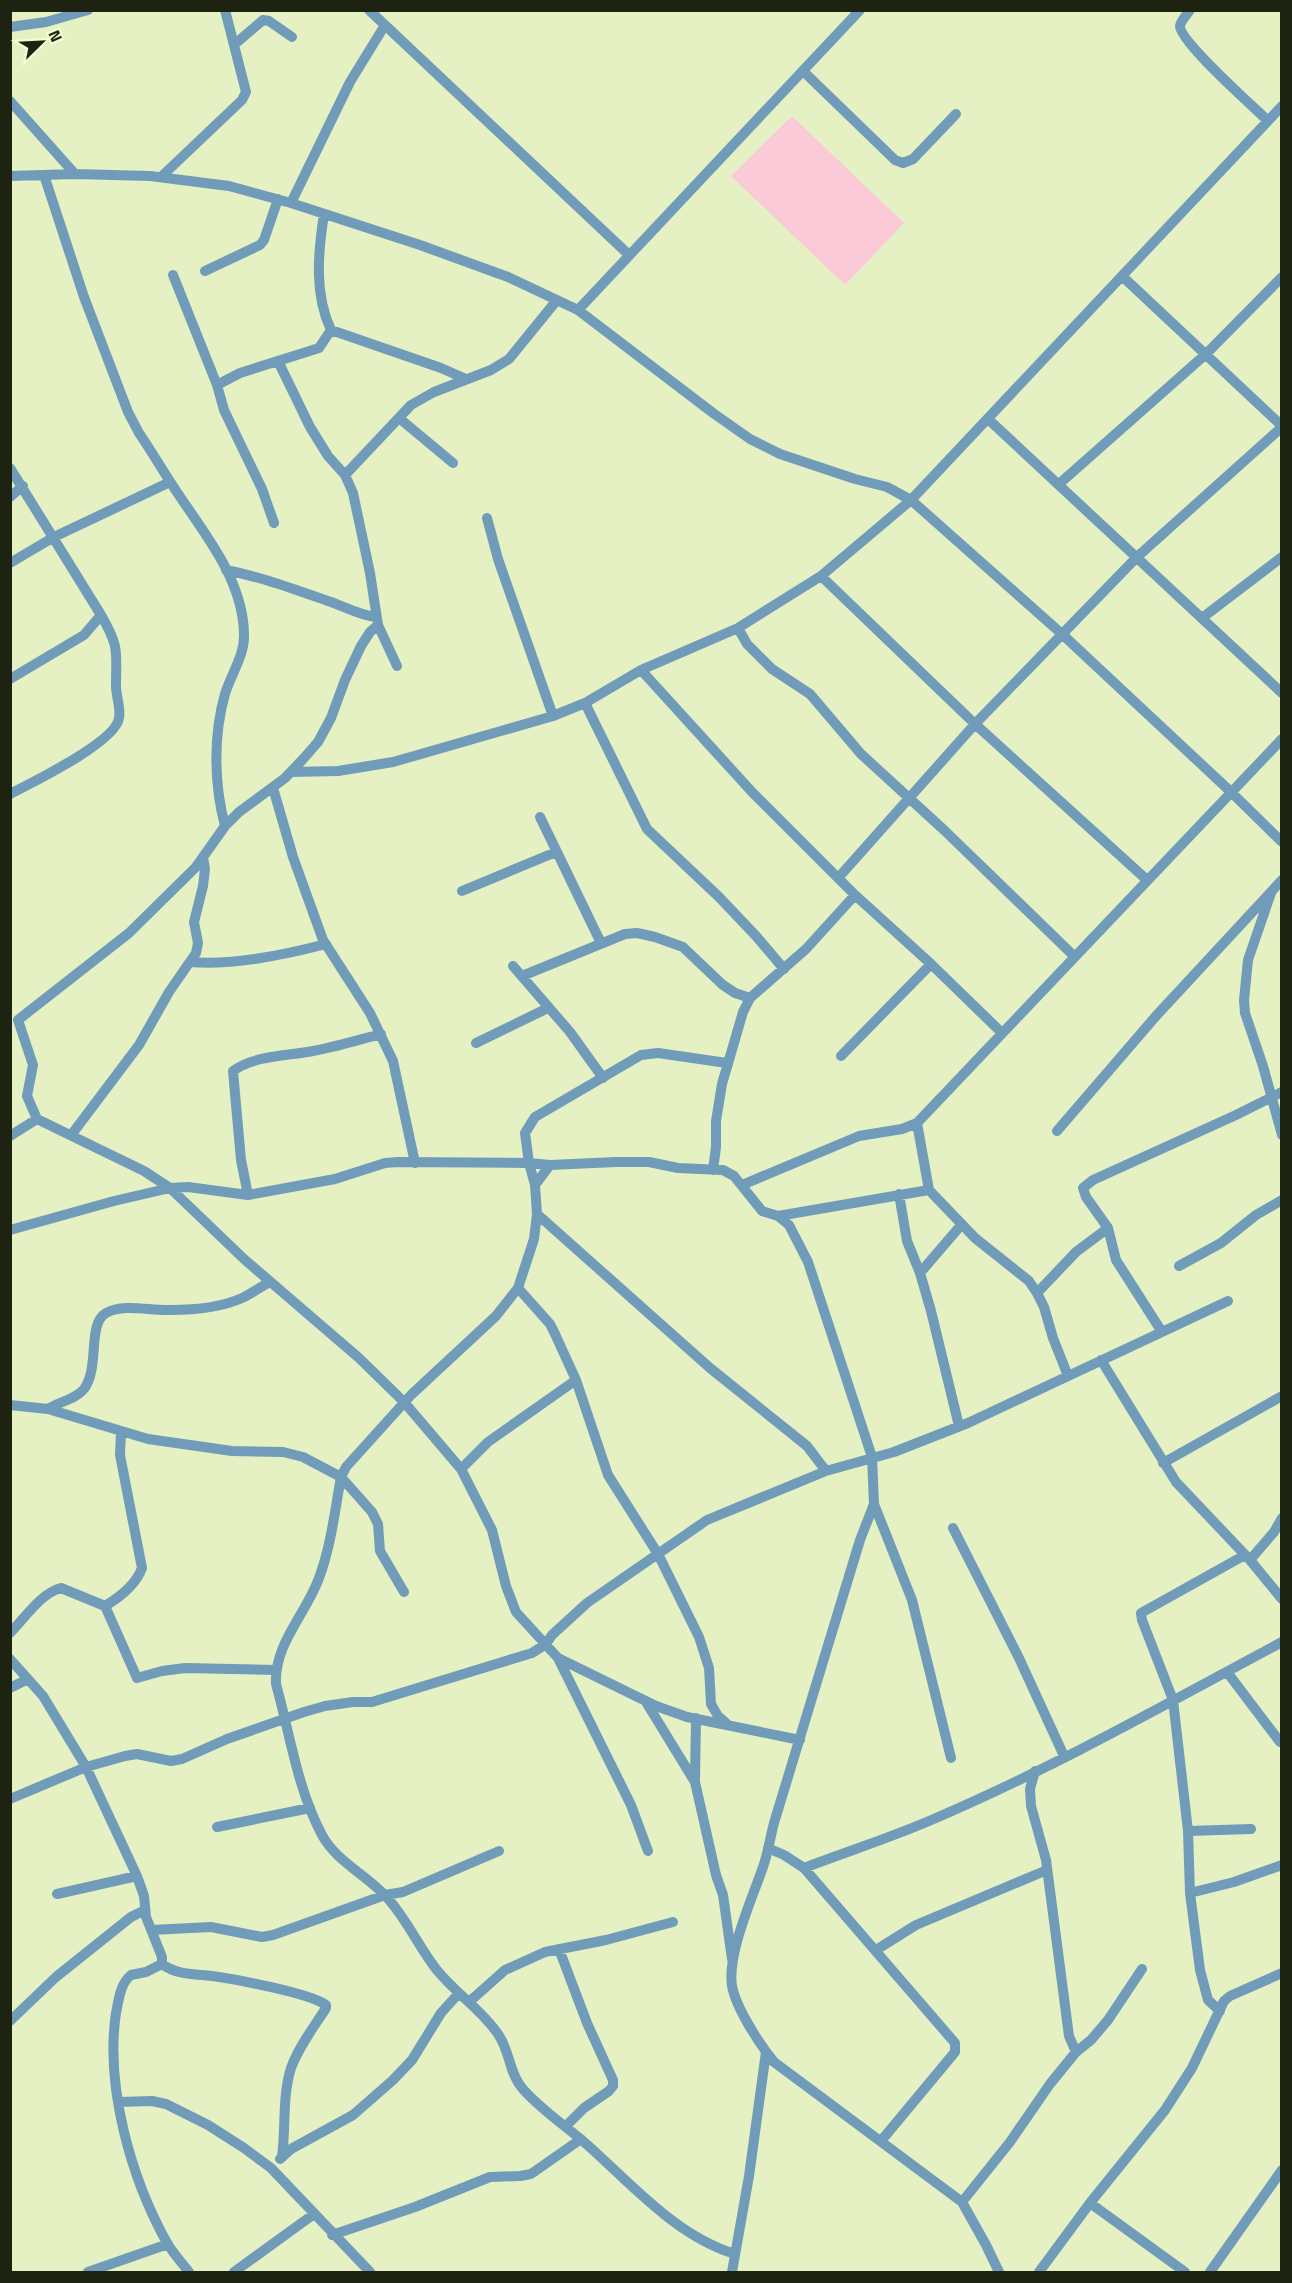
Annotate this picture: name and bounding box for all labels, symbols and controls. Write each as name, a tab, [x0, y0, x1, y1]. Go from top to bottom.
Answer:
north arrow	[12, 12, 72, 72]
text: N	[42, 26, 69, 46]

